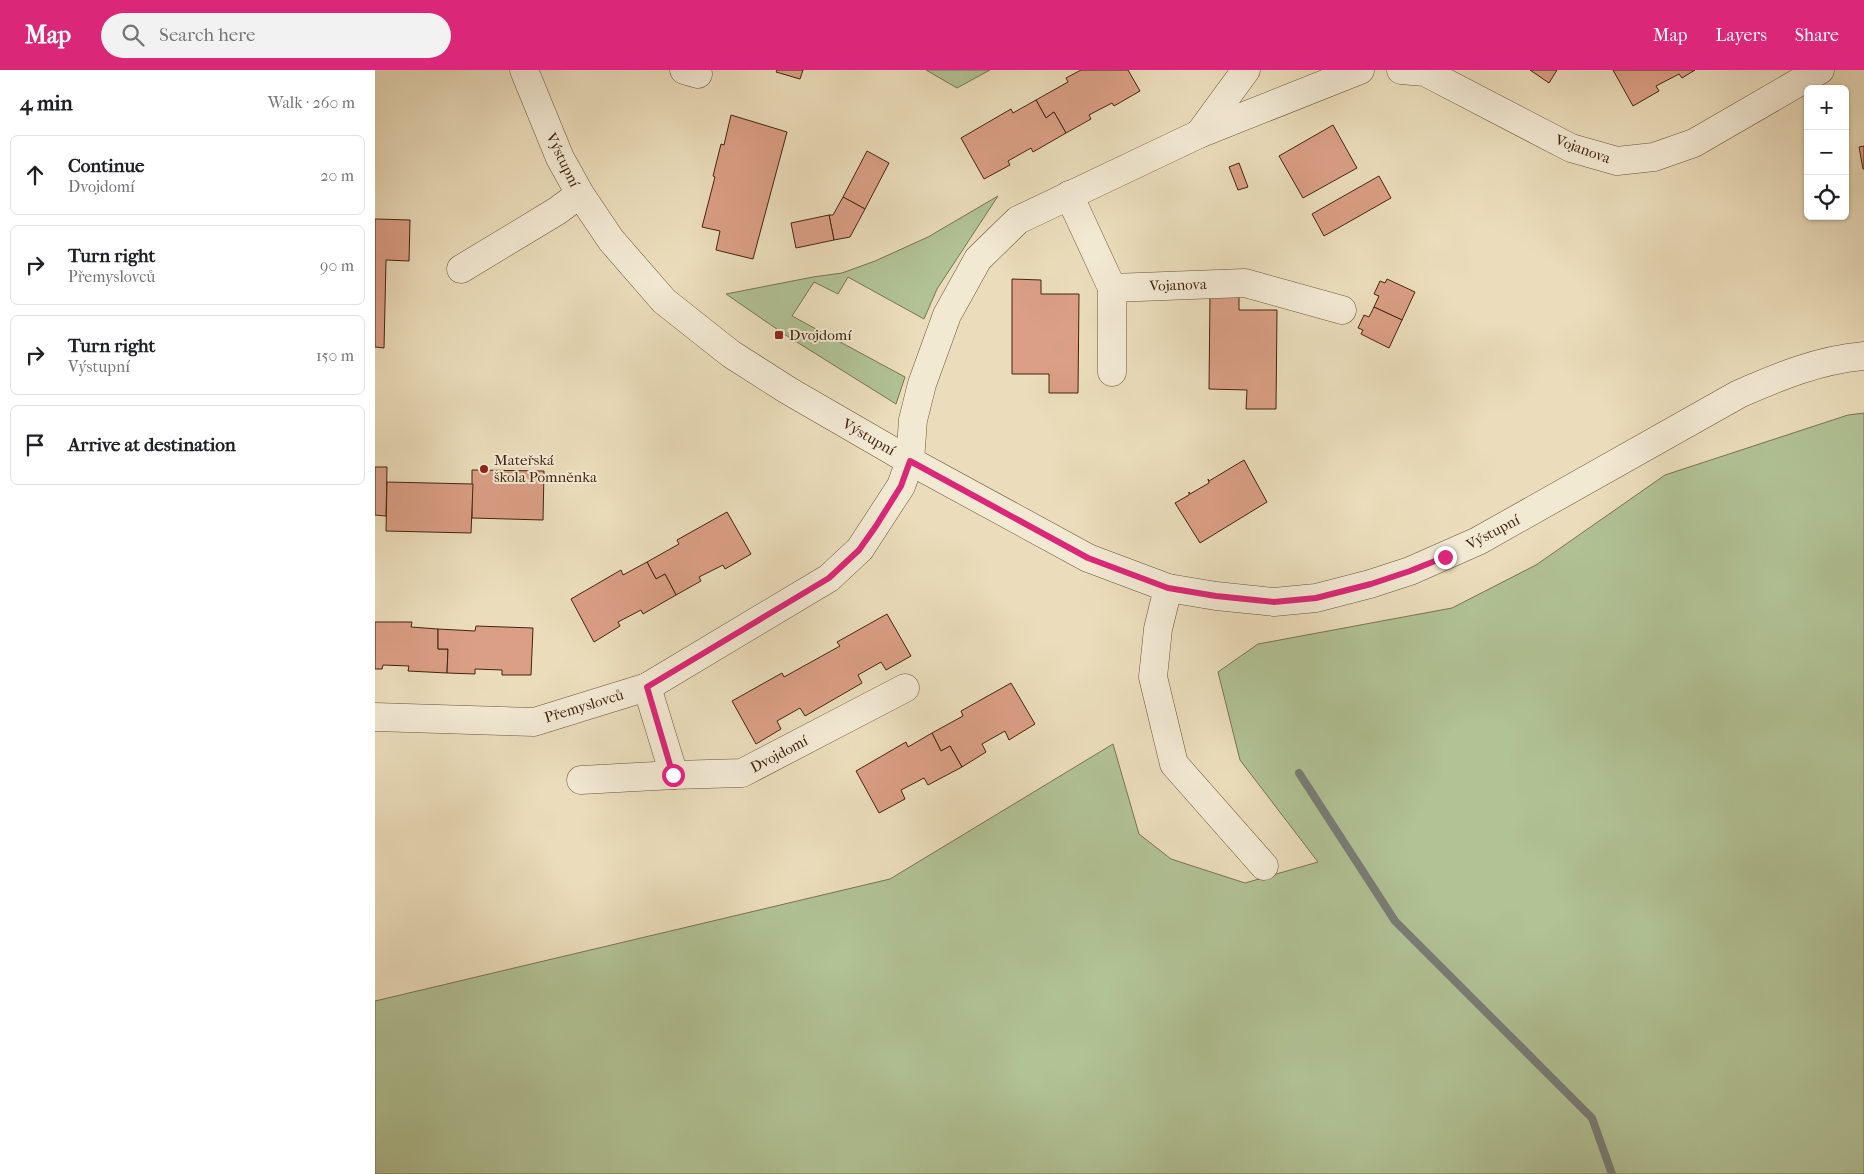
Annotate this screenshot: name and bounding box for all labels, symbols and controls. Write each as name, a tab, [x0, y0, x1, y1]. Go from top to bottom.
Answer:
search box	[101, 13, 451, 58]
text: Map	[25, 21, 71, 49]
icon: search	[119, 21, 147, 49]
text: Search here	[159, 24, 255, 46]
text: Map	[1653, 25, 1687, 46]
text: Layers	[1715, 25, 1767, 46]
text: Share	[1795, 25, 1839, 46]
map controls	[1804, 85, 1849, 220]
button: +	[1804, 85, 1849, 130]
text: 4 min	[20, 91, 73, 115]
text: Walk · 260 m	[268, 93, 355, 112]
street label: Výstupní	[542, 129, 584, 191]
street label: Vojanova	[1552, 130, 1614, 168]
button: −	[1804, 130, 1849, 175]
text: Continue	[68, 155, 144, 177]
icon: ahead	[21, 161, 49, 189]
text: 20 m	[320, 166, 354, 185]
button: locate	[1804, 175, 1849, 220]
text: Dvojdomí	[68, 177, 135, 196]
text: Turn right	[68, 245, 155, 267]
icon: right	[21, 251, 49, 279]
text: 90 m	[320, 256, 354, 275]
text: Přemyslovců	[68, 267, 155, 286]
street label: Vojanova	[1148, 275, 1208, 295]
place label: Dvojdomí	[789, 326, 852, 344]
marker: Dvojdomí	[773, 329, 785, 341]
text: Turn right	[68, 335, 155, 357]
icon: right	[21, 341, 49, 369]
text: 150 m	[316, 346, 354, 365]
text: Výstupní	[68, 357, 130, 376]
street label: Výstupní	[839, 414, 899, 460]
icon: arrive	[21, 431, 49, 459]
text: Arrive at destination	[68, 434, 236, 456]
place label: Mateřská škola Pomněnka	[494, 451, 598, 486]
marker: Mateřská škola Pomněnka	[478, 463, 490, 475]
street label: Výstupní	[1462, 510, 1523, 554]
route end	[1434, 546, 1457, 569]
street label: Přemyslovců	[542, 685, 626, 727]
street label: Dvojdomí	[747, 731, 811, 777]
route start	[662, 764, 685, 787]

